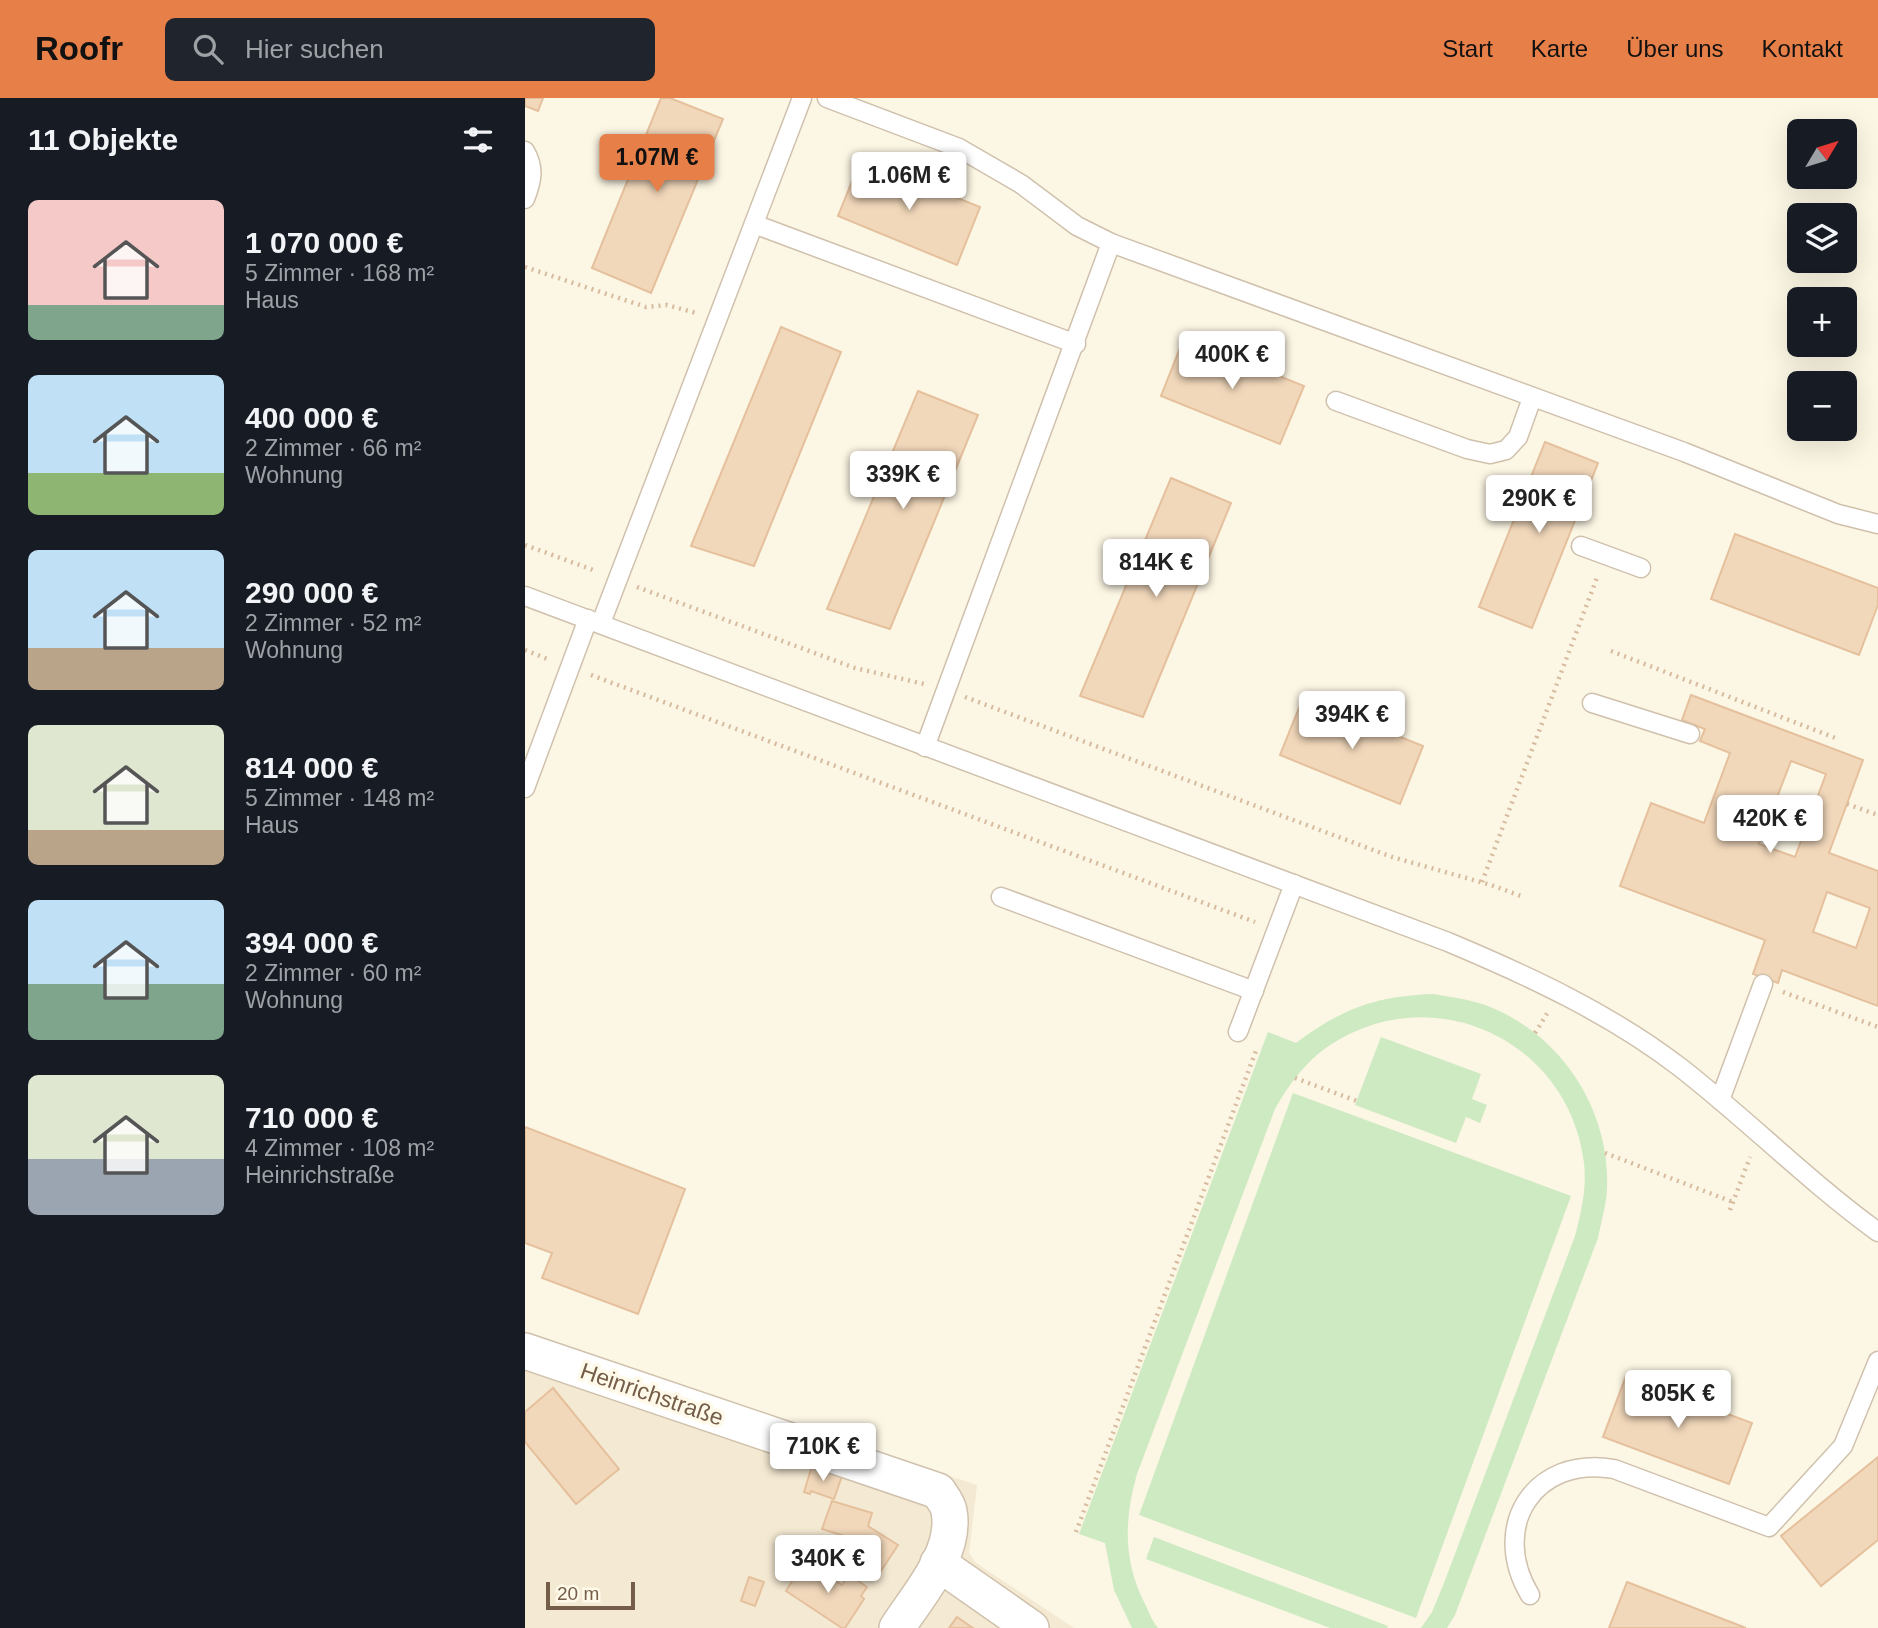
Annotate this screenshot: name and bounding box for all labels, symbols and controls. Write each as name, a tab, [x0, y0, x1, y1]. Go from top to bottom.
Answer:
search box	[165, 18, 655, 81]
text: Roofr	[35, 30, 123, 67]
icon: search	[189, 30, 227, 68]
text: Hier suchen	[245, 34, 384, 64]
text: Start	[1442, 35, 1493, 62]
text: Karte	[1531, 35, 1588, 62]
text: Über uns	[1626, 35, 1724, 62]
text: Kontakt	[1762, 35, 1843, 62]
north arrow	[1787, 119, 1857, 189]
map controls	[1787, 119, 1857, 441]
icon: filters	[459, 121, 497, 159]
text: 11 Objekte	[28, 123, 178, 156]
pin: 1.07M €	[592, 134, 722, 194]
text: 1.07M €	[615, 144, 699, 170]
pin: 1.06M €	[844, 152, 974, 212]
text: 1.06M €	[867, 162, 951, 188]
button: layers	[1787, 203, 1857, 273]
text: 1 070 000 €	[245, 226, 403, 259]
icon: home	[84, 228, 168, 312]
text: 5 Zimmer · 168 m²	[245, 260, 434, 286]
text: Haus	[245, 287, 299, 313]
button: +	[1787, 287, 1857, 357]
pin: 400K €	[1175, 331, 1289, 391]
text: 400K €	[1195, 341, 1269, 367]
button: −	[1787, 371, 1857, 441]
text: 400 000 €	[245, 401, 378, 434]
icon: home	[84, 403, 168, 487]
text: 2 Zimmer · 66 m²	[245, 435, 421, 461]
pin: 339K €	[846, 452, 960, 511]
text: 339K €	[866, 461, 940, 487]
text: Wohnung	[245, 462, 343, 488]
pin: 290K €	[1482, 476, 1596, 535]
text: 290K €	[1502, 485, 1576, 511]
pin: 814K €	[1099, 540, 1213, 599]
text: 814K €	[1119, 549, 1193, 575]
text: 290 000 €	[245, 576, 378, 609]
icon: home	[84, 578, 168, 662]
text: 2 Zimmer · 52 m²	[245, 610, 421, 636]
text: Wohnung	[245, 637, 343, 663]
pin: 394K €	[1295, 692, 1409, 751]
text: 394K €	[1315, 701, 1389, 727]
text: 814 000 €	[245, 751, 378, 784]
icon: home	[84, 753, 168, 837]
text: 5 Zimmer · 148 m²	[245, 785, 434, 811]
pin: 420K €	[1713, 796, 1827, 855]
text: 420K €	[1733, 805, 1807, 831]
text: Haus	[245, 812, 299, 838]
text: 394 000 €	[245, 926, 378, 959]
icon: home	[84, 928, 168, 1012]
text: 2 Zimmer · 60 m²	[245, 960, 421, 986]
text: Wohnung	[245, 987, 343, 1013]
text: 710 000 €	[245, 1101, 378, 1134]
icon: home	[84, 1103, 168, 1187]
text: 4 Zimmer · 108 m²	[245, 1135, 434, 1161]
text: Heinrichstraße	[245, 1162, 395, 1188]
street label: Heinrichstraße	[577, 1357, 727, 1431]
pin: 805K €	[1621, 1370, 1735, 1430]
text: 805K €	[1641, 1380, 1715, 1406]
pin: 710K €	[766, 1424, 880, 1483]
text: 710K €	[786, 1433, 860, 1459]
pin: 340K €	[771, 1536, 885, 1595]
text: 340K €	[791, 1545, 865, 1571]
scale bar	[546, 1579, 635, 1611]
text: 20 m	[557, 1583, 599, 1604]

